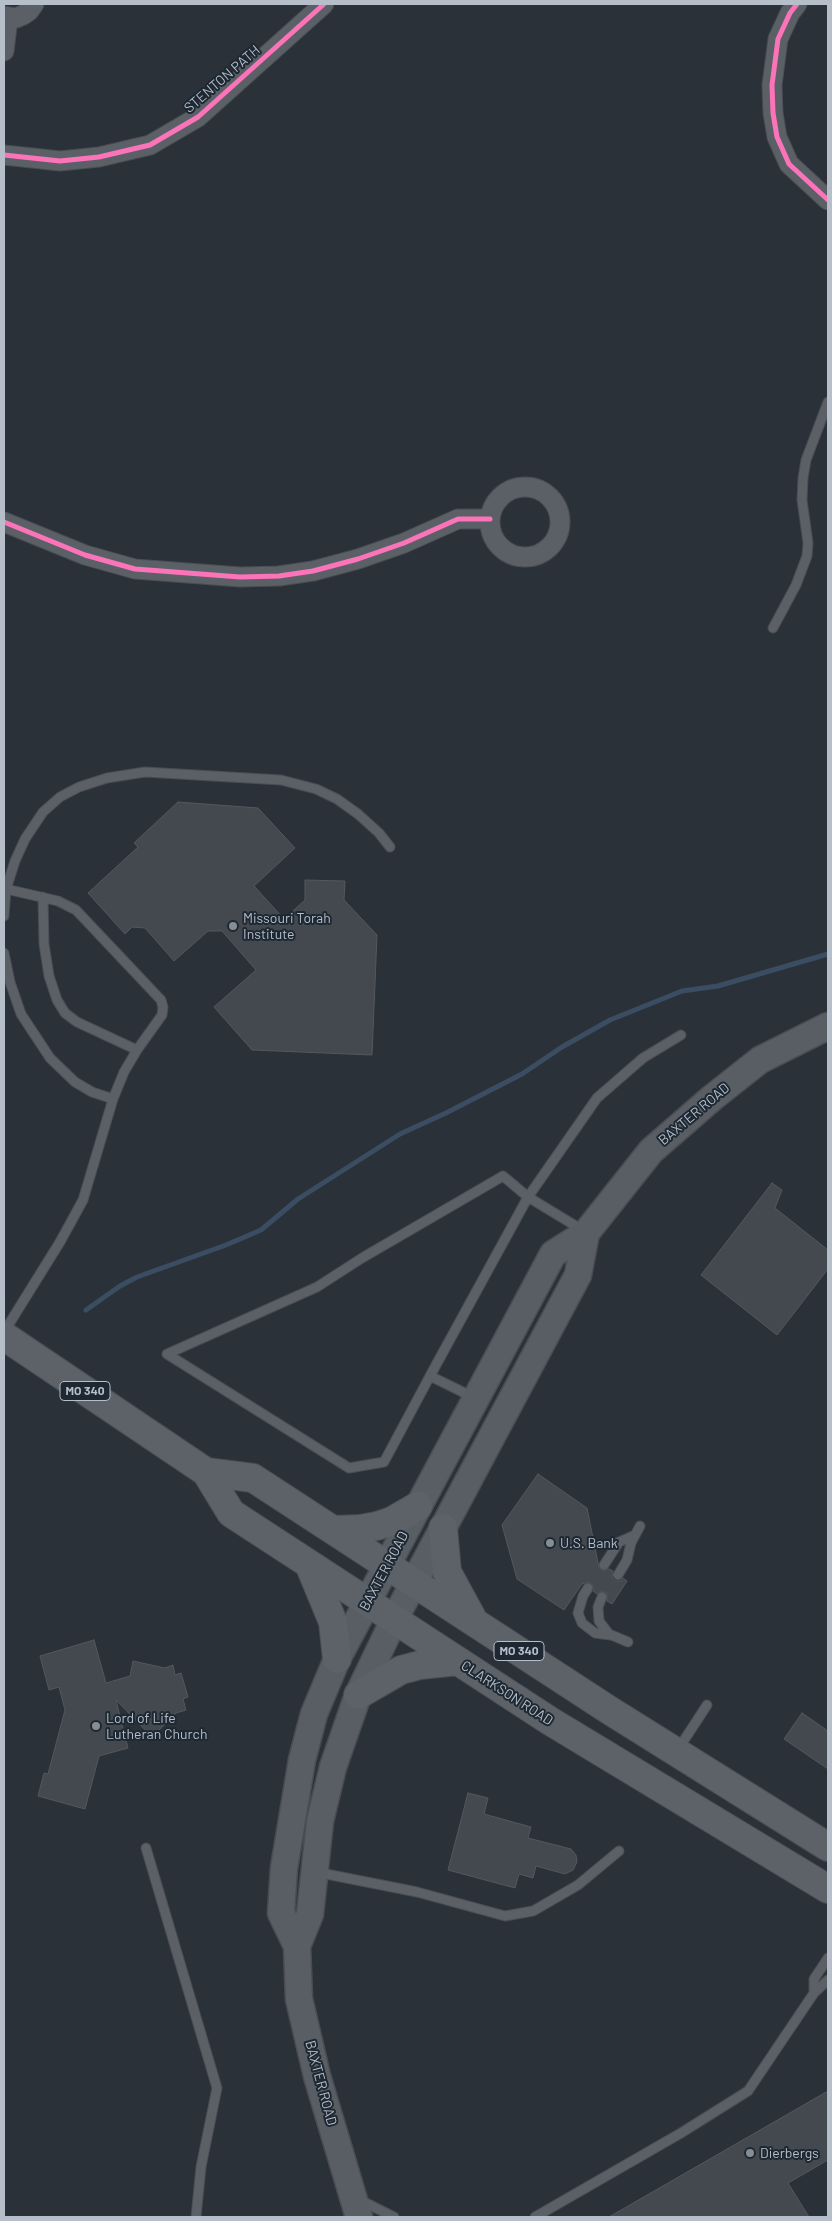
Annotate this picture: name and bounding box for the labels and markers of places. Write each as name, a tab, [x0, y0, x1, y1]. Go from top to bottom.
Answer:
place label: Missouri Torah Institute	[243, 910, 331, 942]
marker: Missouri Torah Institute	[227, 920, 239, 932]
place label: U.S. Bank	[560, 1535, 618, 1551]
marker: U.S. Bank	[544, 1537, 556, 1549]
place label: Lord of Life Lutheran Church	[106, 1710, 207, 1742]
marker: Lord of Life Lutheran Church	[90, 1720, 102, 1732]
place label: Dierbergs	[760, 2145, 819, 2161]
marker: Dierbergs	[744, 2147, 756, 2159]

